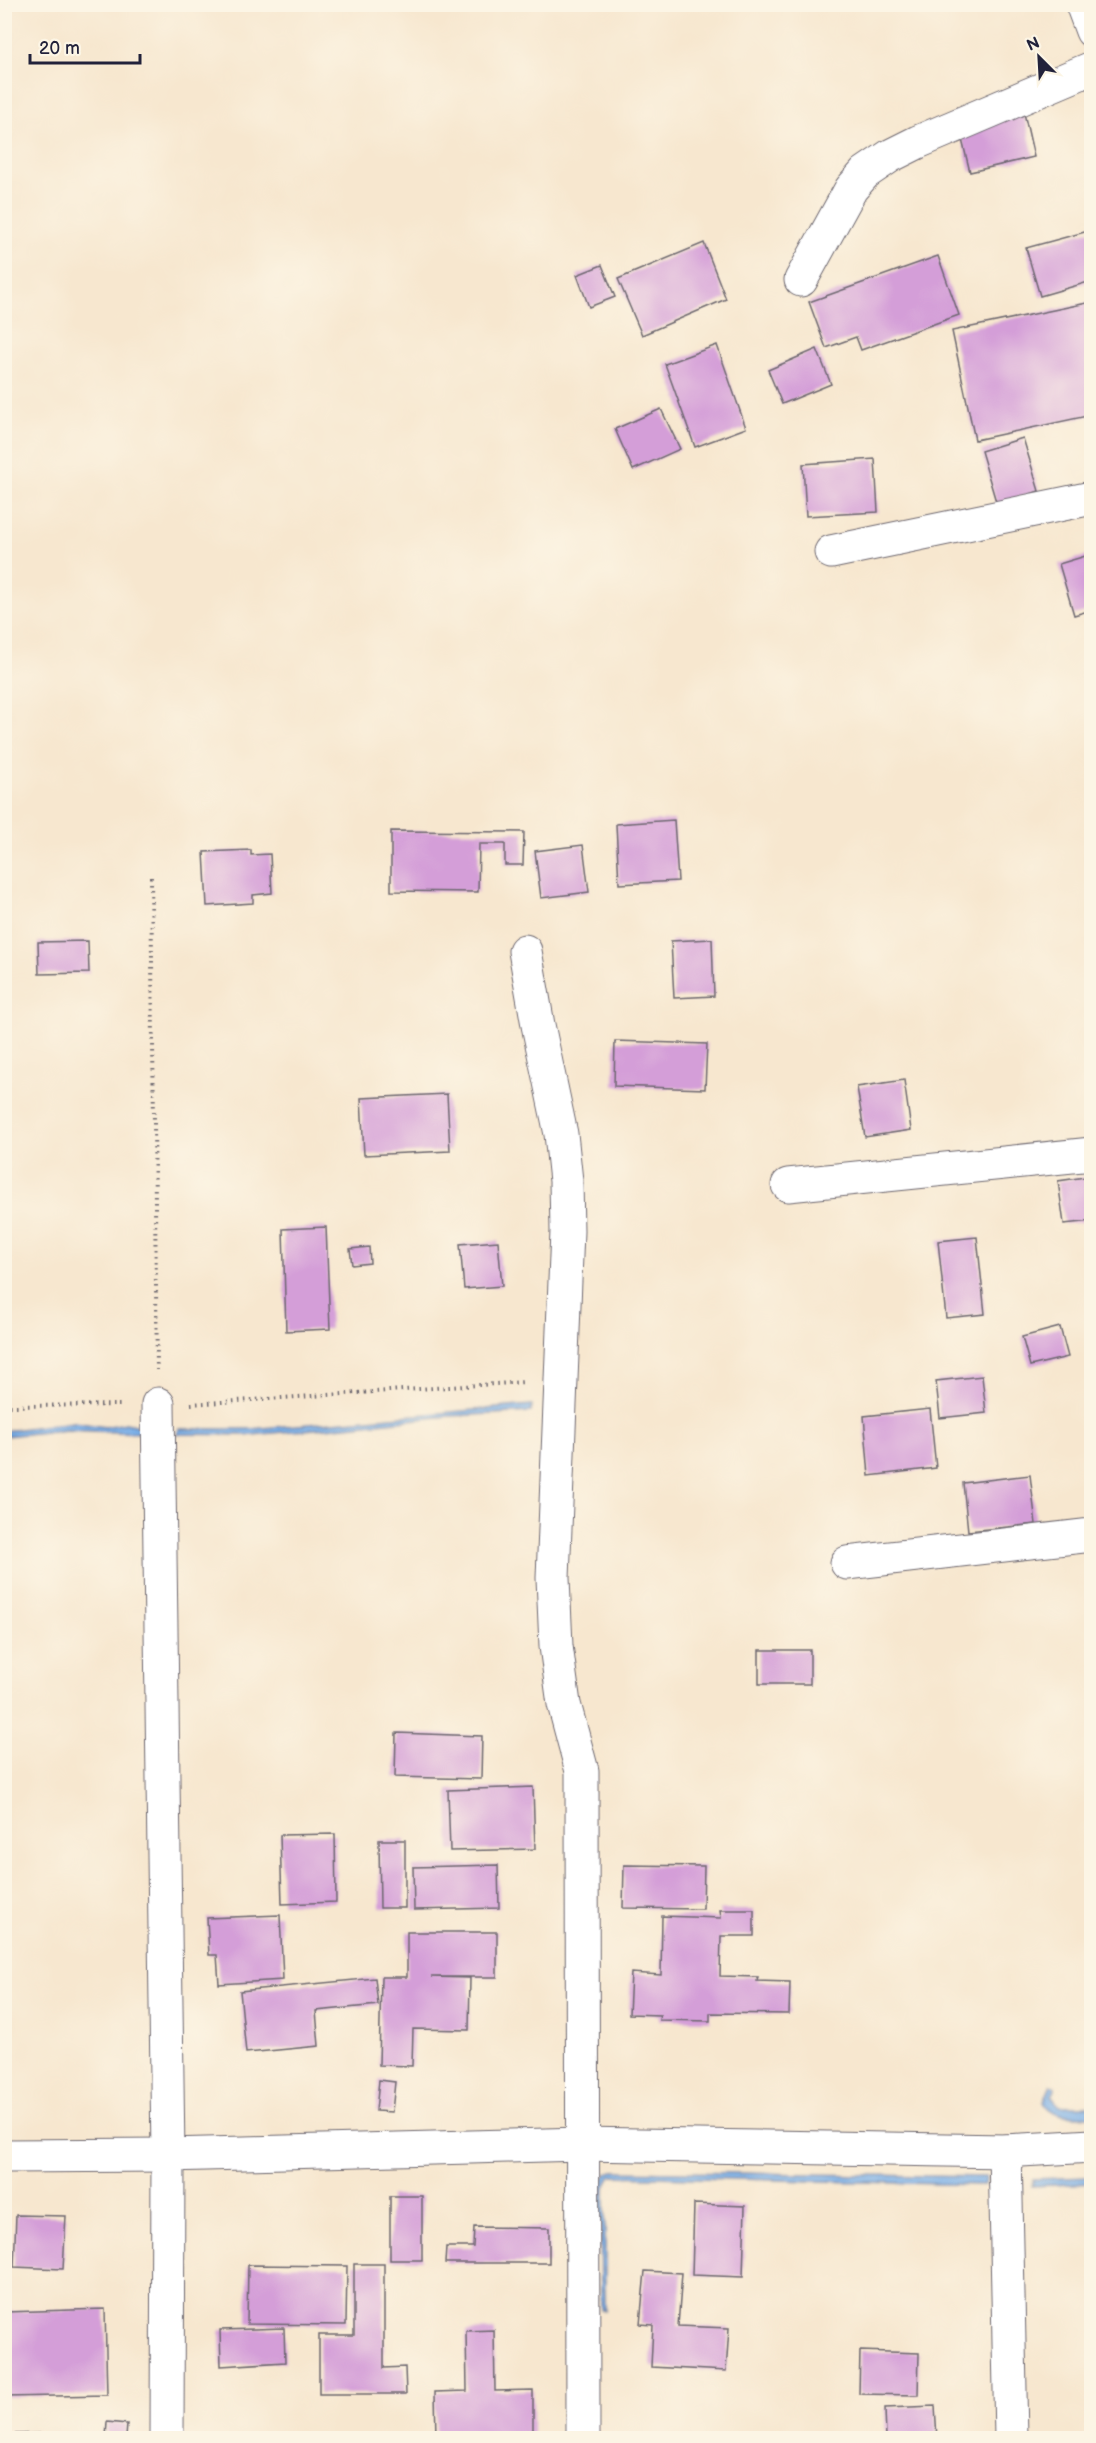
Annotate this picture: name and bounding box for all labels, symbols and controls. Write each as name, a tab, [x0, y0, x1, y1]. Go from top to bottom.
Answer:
scale bar	[30, 27, 140, 65]
north arrow	[1009, 27, 1069, 87]
text: N	[1024, 34, 1043, 56]
text: 20 m	[39, 38, 80, 59]

